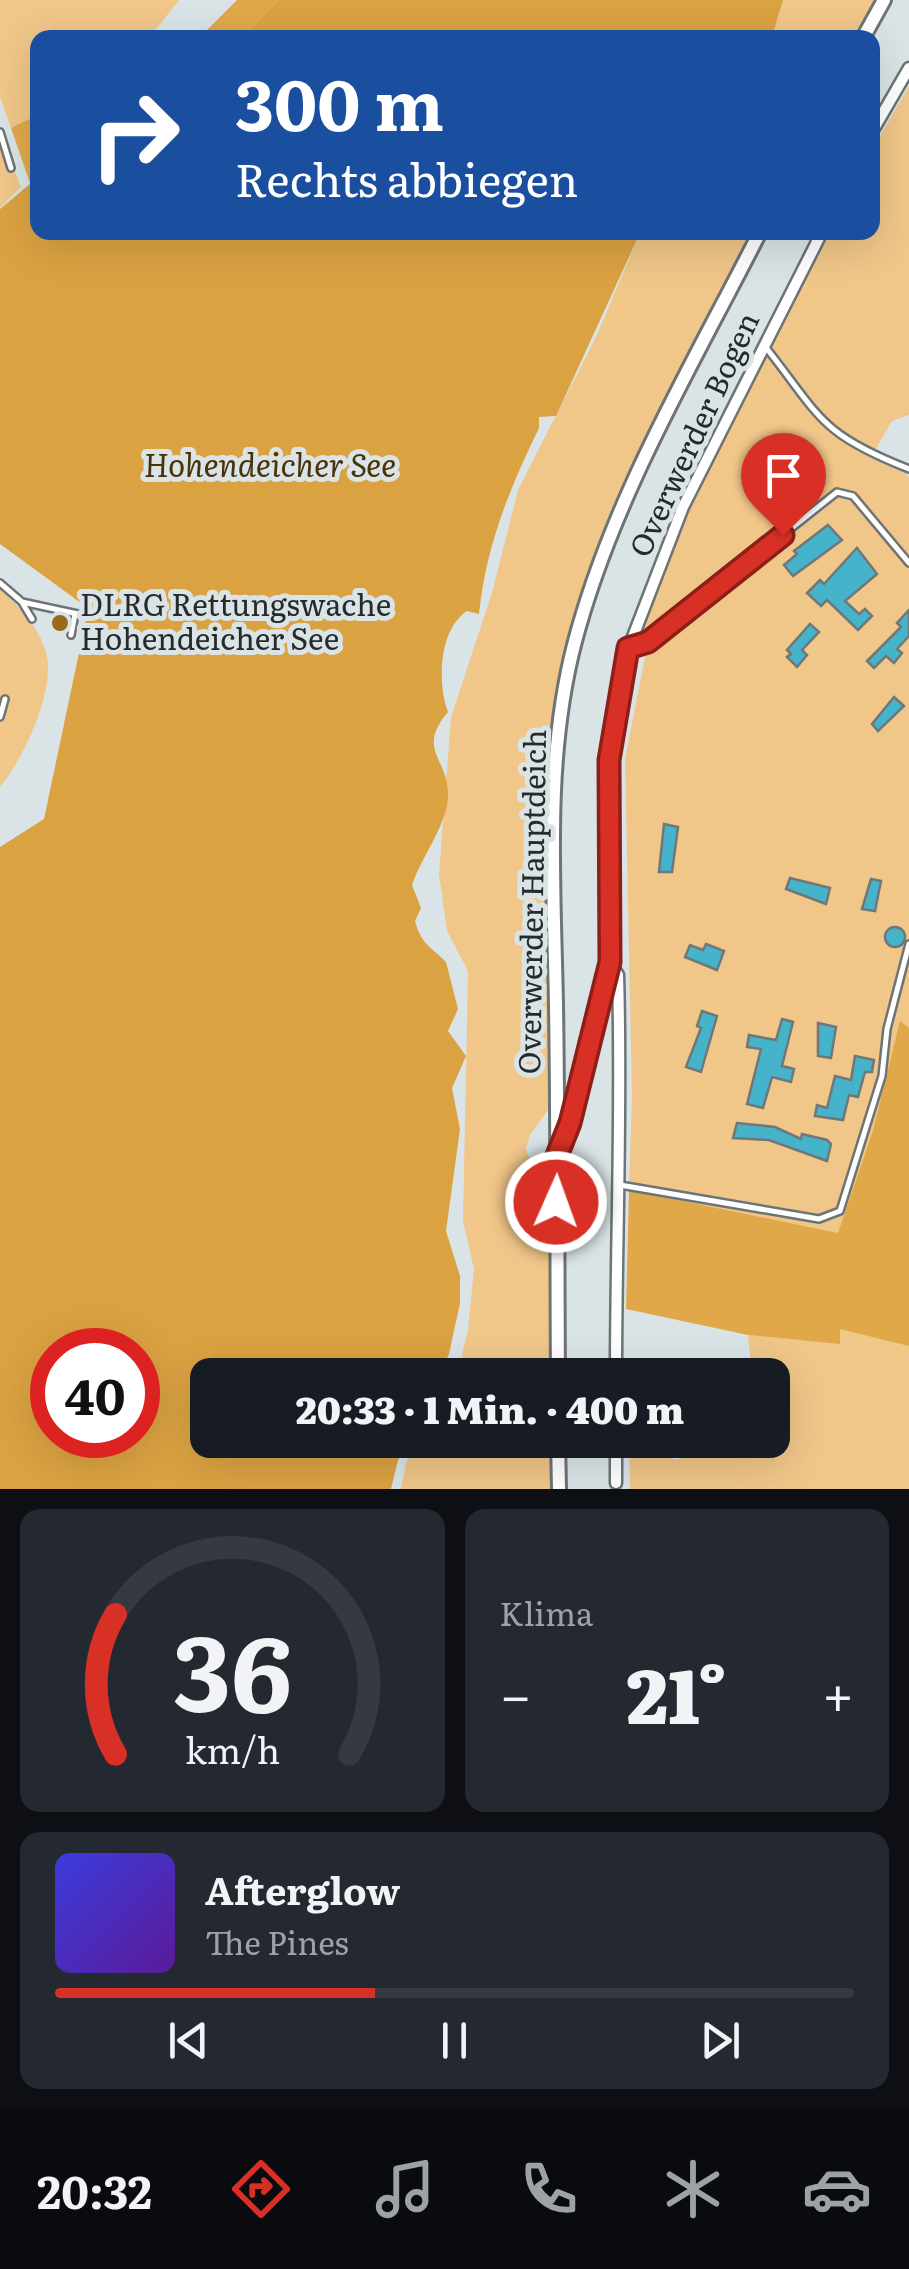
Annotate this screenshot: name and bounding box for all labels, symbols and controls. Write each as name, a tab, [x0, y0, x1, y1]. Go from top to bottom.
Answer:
text: 300 m	[235, 49, 444, 153]
icon: right	[70, 70, 200, 200]
text: Rechts abbiegen	[235, 144, 578, 211]
street label: Overwerder Bogen	[616, 304, 768, 563]
pin	[741, 433, 826, 536]
water label: Hohendeicher See	[144, 439, 396, 487]
icon: arrive	[756, 448, 811, 503]
place label: DLRG Rettungswache Hohendeicher See	[80, 581, 391, 659]
marker: DLRG Rettungswache Hohendeicher See	[49, 612, 71, 634]
street label: Overwerder Hauptdeich	[505, 729, 555, 1075]
position arrow	[504, 1150, 608, 1254]
speed limit sign: 40	[30, 1328, 160, 1458]
text: 20:33 · 1 Min. · 400 m	[296, 1379, 684, 1436]
text: Klima	[500, 1588, 593, 1636]
text: 36	[173, 1590, 292, 1744]
text: 21°	[627, 1636, 727, 1747]
text: −	[500, 1651, 532, 1733]
text: +	[822, 1651, 854, 1733]
text: km/h	[185, 1722, 280, 1775]
text: Afterglow	[205, 1860, 400, 1917]
text: The Pines	[205, 1917, 349, 1965]
icon: previous	[161, 2013, 216, 2068]
icon: pause	[427, 2013, 482, 2068]
icon: next	[693, 2013, 748, 2068]
icon: directions	[226, 2154, 296, 2224]
icon: music	[370, 2154, 440, 2224]
icon: phone	[514, 2154, 584, 2224]
icon: climate	[658, 2154, 728, 2224]
icon: car	[802, 2154, 872, 2224]
text: 20:32	[37, 2156, 152, 2223]

